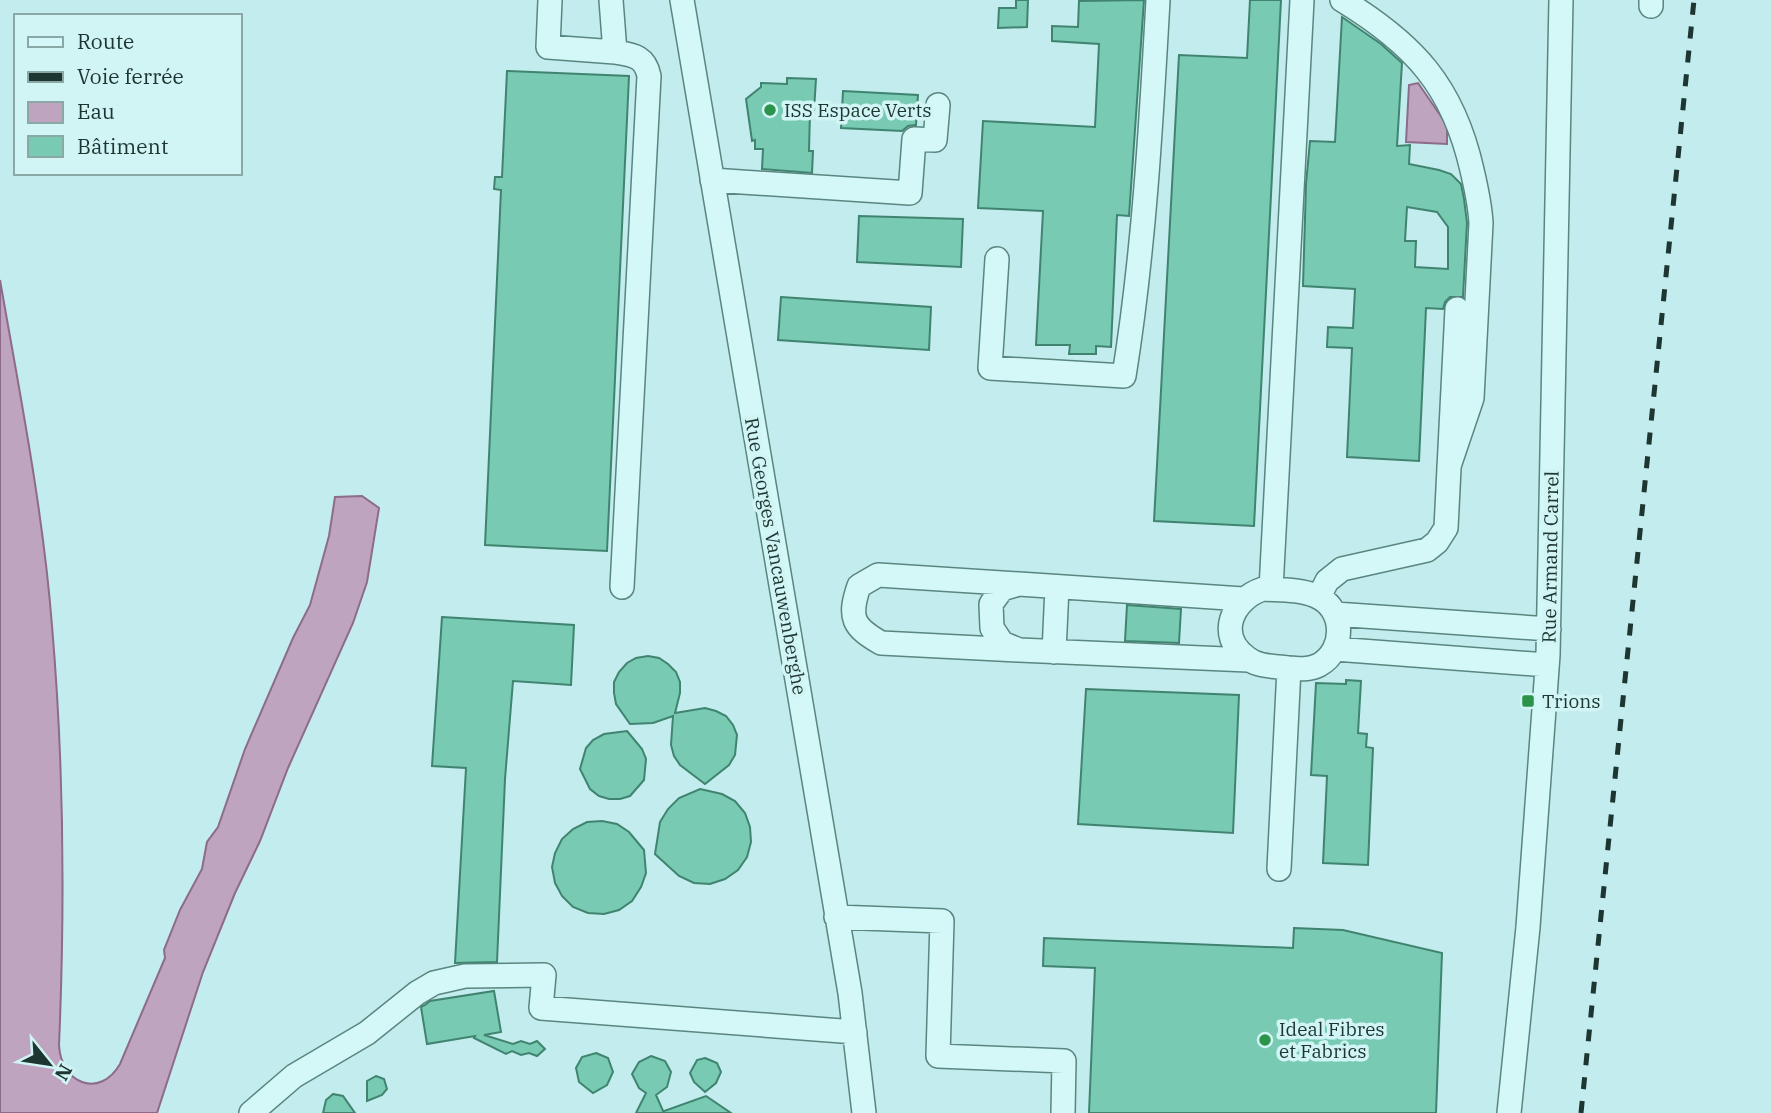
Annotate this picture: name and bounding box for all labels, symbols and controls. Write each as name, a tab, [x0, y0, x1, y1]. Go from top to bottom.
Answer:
legend	[14, 14, 242, 175]
text: Route	[77, 27, 134, 55]
text: Voie ferrée	[77, 62, 184, 90]
text: Eau	[77, 97, 115, 125]
place label: ISS Espace Verts	[784, 98, 931, 122]
marker: ISS Espace Verts	[762, 102, 778, 118]
text: Bâtiment	[77, 132, 168, 160]
street label: Rue Georges Vancauwenberghe	[740, 415, 812, 697]
street label: Rue Armand Carrel	[1536, 470, 1564, 643]
place label: Trions	[1542, 689, 1601, 713]
marker: Trions	[1520, 693, 1536, 709]
place label: Ideal Fibres et Fabrics	[1279, 1017, 1385, 1063]
north arrow	[14, 1029, 84, 1099]
marker: Ideal Fibres et Fabrics	[1257, 1032, 1273, 1048]
text: N	[50, 1060, 78, 1085]

